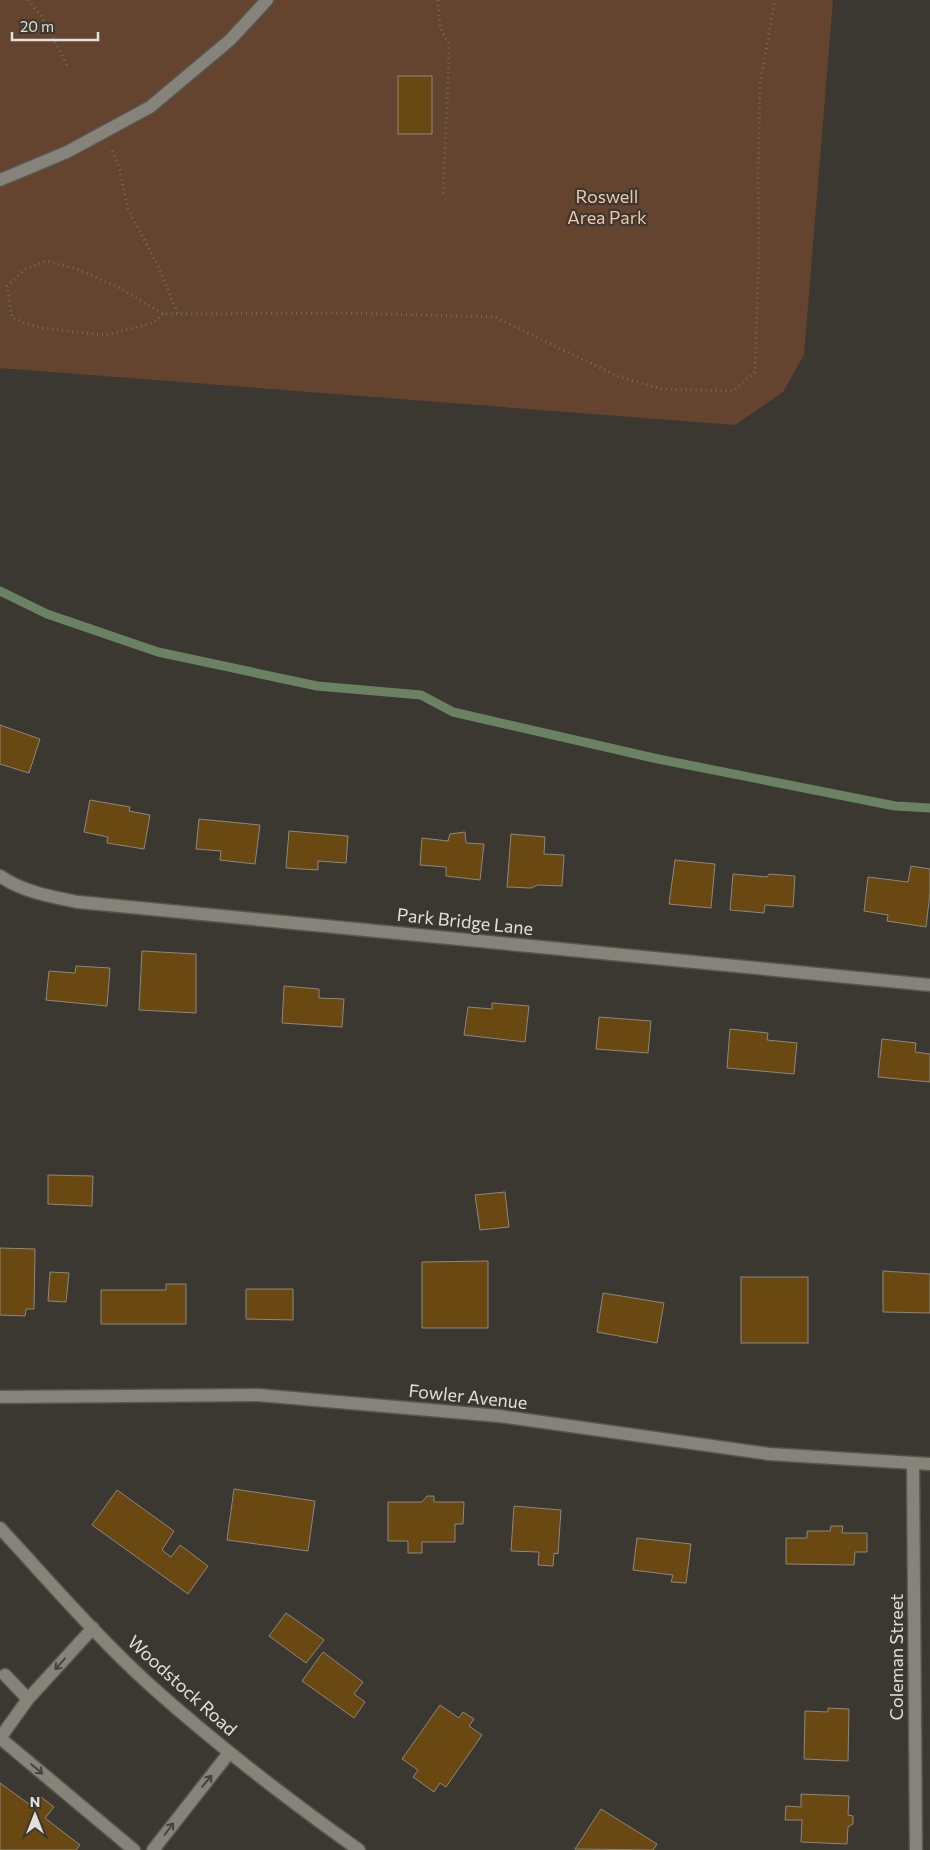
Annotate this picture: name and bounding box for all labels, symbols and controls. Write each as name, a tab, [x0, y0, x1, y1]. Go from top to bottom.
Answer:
scale bar	[12, 10, 99, 42]
text: 20 m	[20, 17, 54, 35]
park label: Roswell Area Park	[567, 185, 647, 228]
street label: Park Bridge Lane	[396, 903, 534, 939]
street label: Fowler Avenue	[408, 1379, 529, 1413]
street label: Coleman Street	[885, 1594, 907, 1720]
street label: Woodstock Road	[124, 1630, 242, 1740]
one-way arrow	[54, 1657, 66, 1670]
one-way arrow	[31, 1764, 44, 1775]
one-way arrow	[202, 1775, 213, 1788]
north arrow	[10, 1790, 60, 1840]
text: N	[30, 1793, 40, 1810]
one-way arrow	[163, 1823, 174, 1836]

